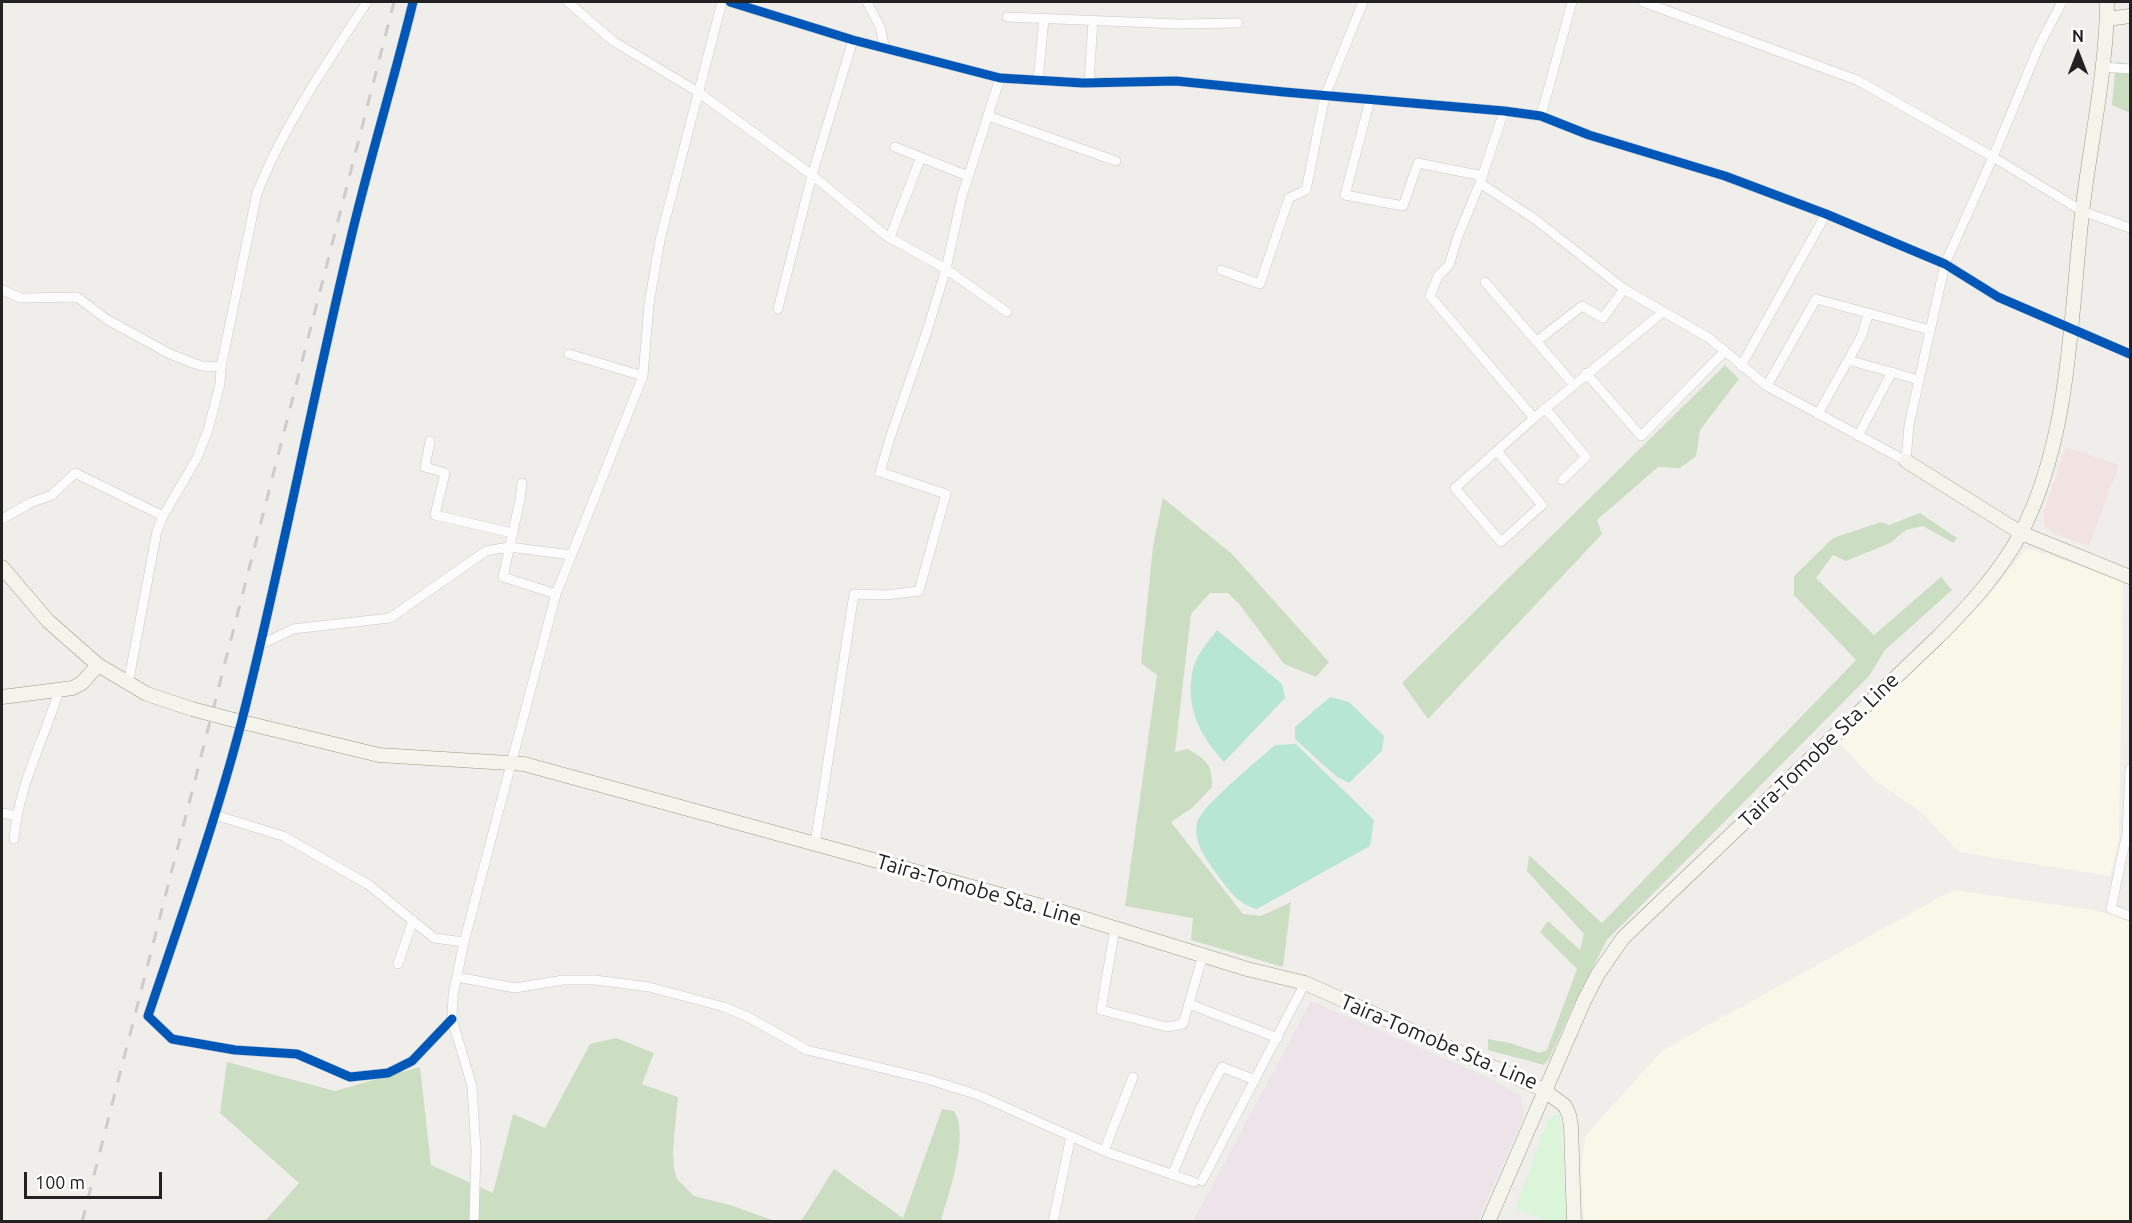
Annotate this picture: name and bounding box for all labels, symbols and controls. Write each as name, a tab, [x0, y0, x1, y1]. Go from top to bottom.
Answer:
north arrow	[2048, 24, 2108, 84]
text: N	[2072, 27, 2084, 45]
street label: Taira-Tomobe Sta. Line	[1734, 667, 1904, 833]
street label: Taira-Tomobe Sta. Line	[874, 849, 1084, 931]
street label: Taira-Tomobe Sta. Line	[1336, 989, 1542, 1095]
scale bar	[27, 1160, 165, 1198]
text: 100 m	[35, 1172, 85, 1192]

